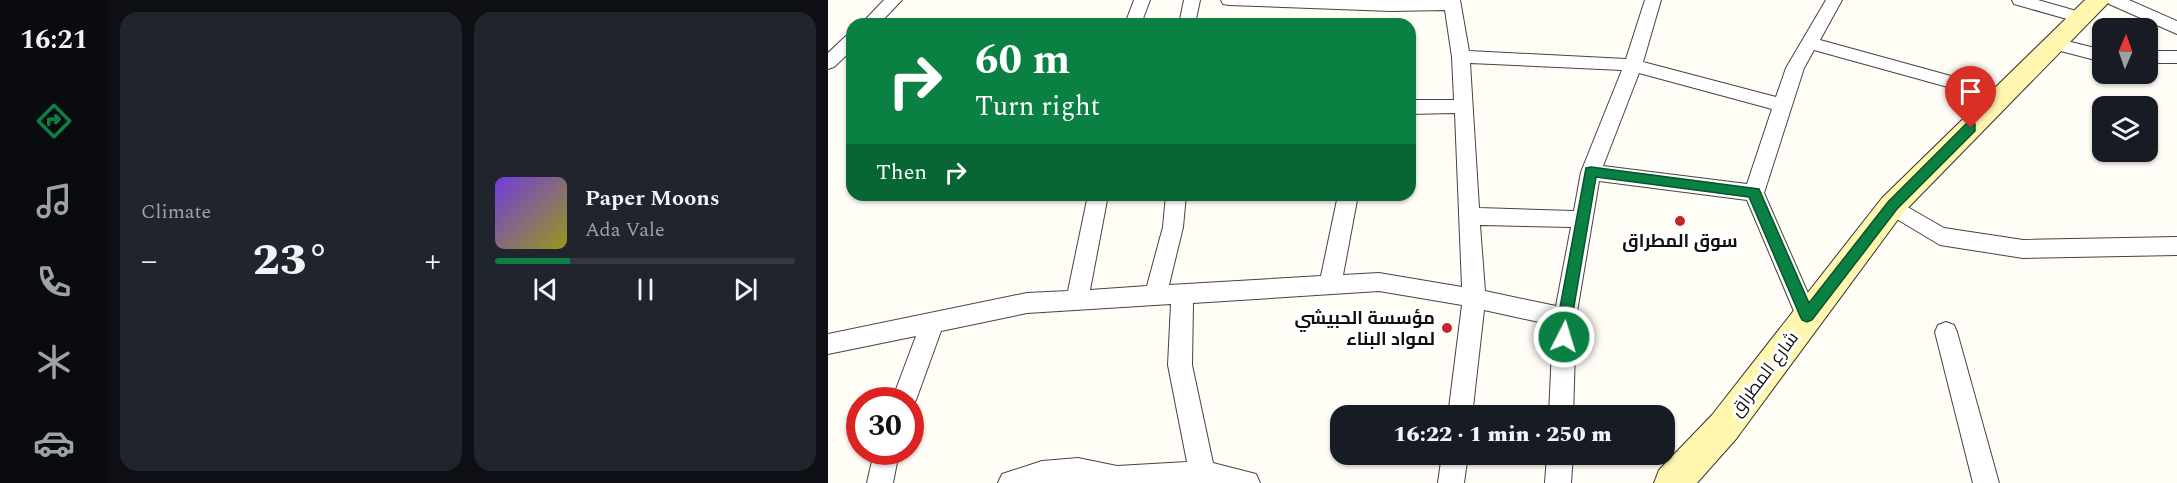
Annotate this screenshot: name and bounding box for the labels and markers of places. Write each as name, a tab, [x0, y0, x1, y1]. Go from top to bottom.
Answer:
pin	[1945, 66, 1996, 128]
marker: سوق المطراق	[1673, 214, 1687, 228]
place label: سوق المطراق	[1622, 228, 1738, 255]
place label: مؤسسة الحبيشي لمواد البناء	[1294, 305, 1435, 353]
marker: مؤسسة الحبيشي لمواد البناء	[1440, 321, 1454, 335]

